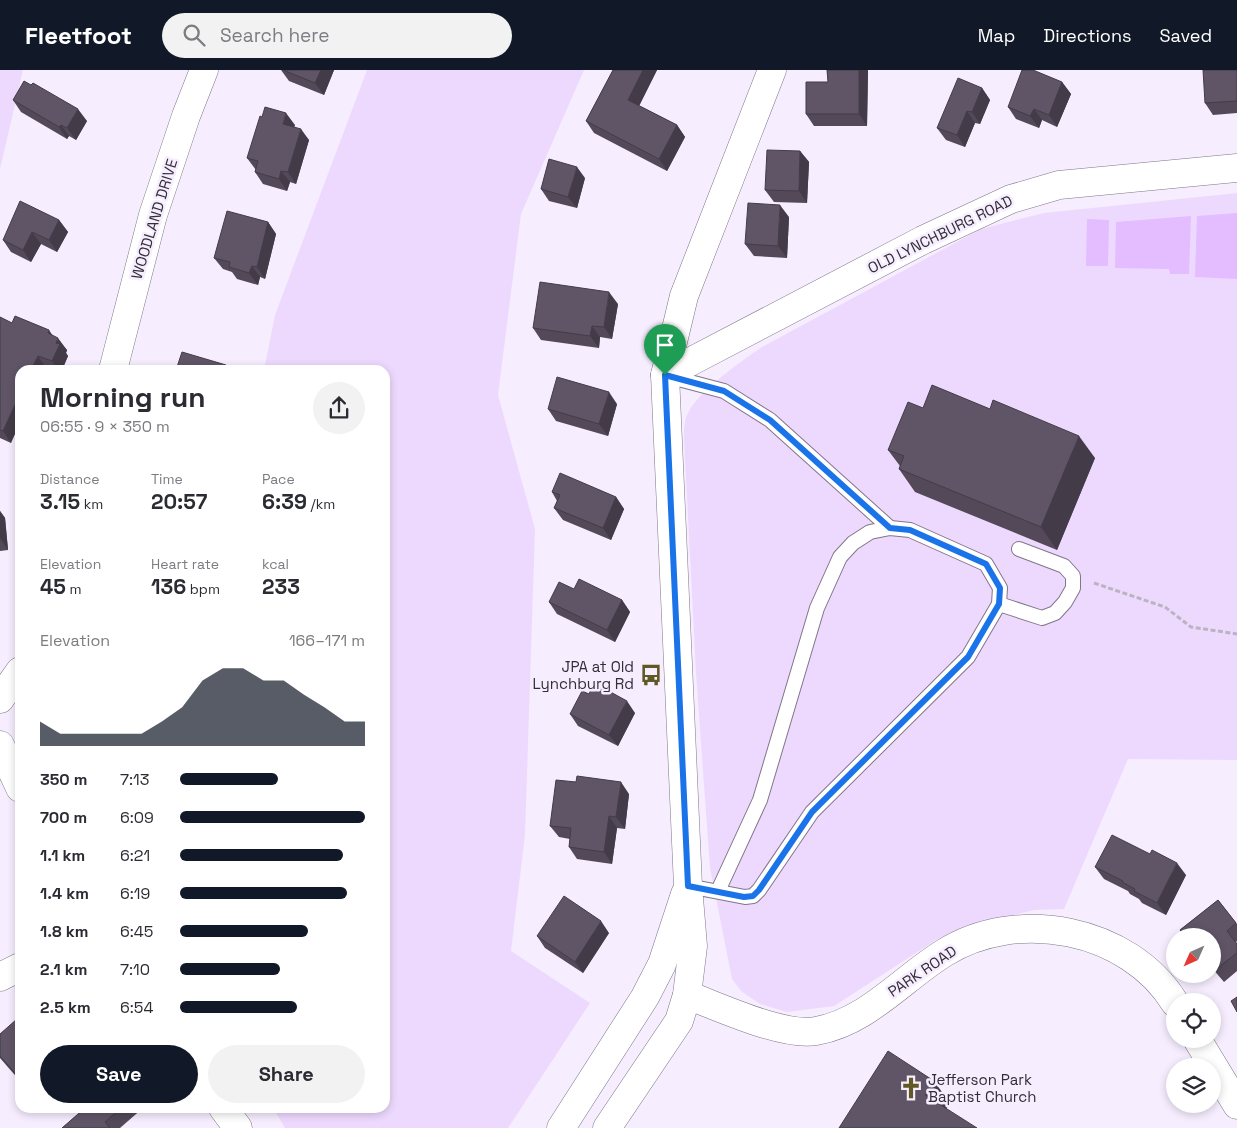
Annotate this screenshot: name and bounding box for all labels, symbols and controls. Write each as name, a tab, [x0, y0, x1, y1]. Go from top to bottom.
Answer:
search box	[162, 13, 512, 58]
text: Fleetfoot	[25, 20, 132, 51]
icon: search	[180, 21, 208, 49]
text: Search here	[220, 23, 329, 48]
text: Map	[978, 24, 1015, 47]
text: Directions	[1043, 24, 1132, 47]
text: Saved	[1160, 24, 1212, 47]
street label: WOODLAND DRIVE	[127, 157, 181, 281]
street label: OLD LYNCHBURG ROAD	[864, 191, 1016, 277]
pin	[644, 324, 686, 375]
icon: arrive	[651, 331, 679, 359]
text: Morning run	[40, 379, 205, 415]
button: share	[313, 382, 365, 434]
text: 06:55 · 9 × 350 m	[40, 416, 170, 437]
text: Distance	[40, 470, 100, 488]
text: Time	[151, 470, 183, 488]
text: Pace	[262, 470, 295, 488]
text: 3.15	[40, 488, 80, 515]
text: 20:57	[151, 488, 207, 515]
text: 6:39	[262, 488, 307, 515]
text: km	[80, 495, 103, 513]
text: /km	[307, 495, 335, 513]
text: Elevation	[40, 555, 101, 573]
text: Heart rate	[151, 555, 219, 573]
text: kcal	[262, 555, 289, 573]
text: 45	[40, 573, 66, 600]
text: 136	[151, 573, 186, 600]
text: 233	[262, 573, 300, 600]
text: m	[66, 580, 82, 598]
text: bpm	[186, 580, 220, 598]
text: Elevation	[40, 630, 110, 651]
text: 166–171 m	[289, 630, 365, 651]
place label: JPA at Old Lynchburg Rd	[532, 657, 634, 693]
bus stop icon: JPA at Old Lynchburg Rd	[638, 662, 664, 688]
text: 350 m	[40, 769, 87, 790]
text: 7:13	[120, 769, 149, 790]
text: 700 m	[40, 807, 87, 828]
text: 6:09	[120, 807, 154, 828]
text: 1.1 km	[40, 845, 85, 866]
text: 6:21	[120, 845, 150, 866]
text: 1.4 km	[40, 883, 89, 904]
text: 6:19	[120, 883, 150, 904]
text: 1.8 km	[40, 921, 88, 942]
text: 6:45	[120, 921, 153, 942]
north arrow	[1166, 928, 1221, 982]
map controls	[1166, 928, 1221, 1113]
street label: PARK ROAD	[884, 941, 960, 1001]
text: 2.1 km	[40, 959, 87, 980]
text: 7:10	[120, 959, 150, 980]
button: locate	[1166, 993, 1221, 1048]
text: 2.5 km	[40, 997, 91, 1018]
text: 6:54	[120, 997, 153, 1018]
button: Save	[40, 1045, 198, 1103]
button: Share	[208, 1045, 365, 1103]
button: layers	[1166, 1058, 1221, 1113]
place label: Jefferson Park Baptist Church	[928, 1070, 1036, 1106]
church icon: Jefferson Park Baptist Church	[898, 1075, 924, 1101]

